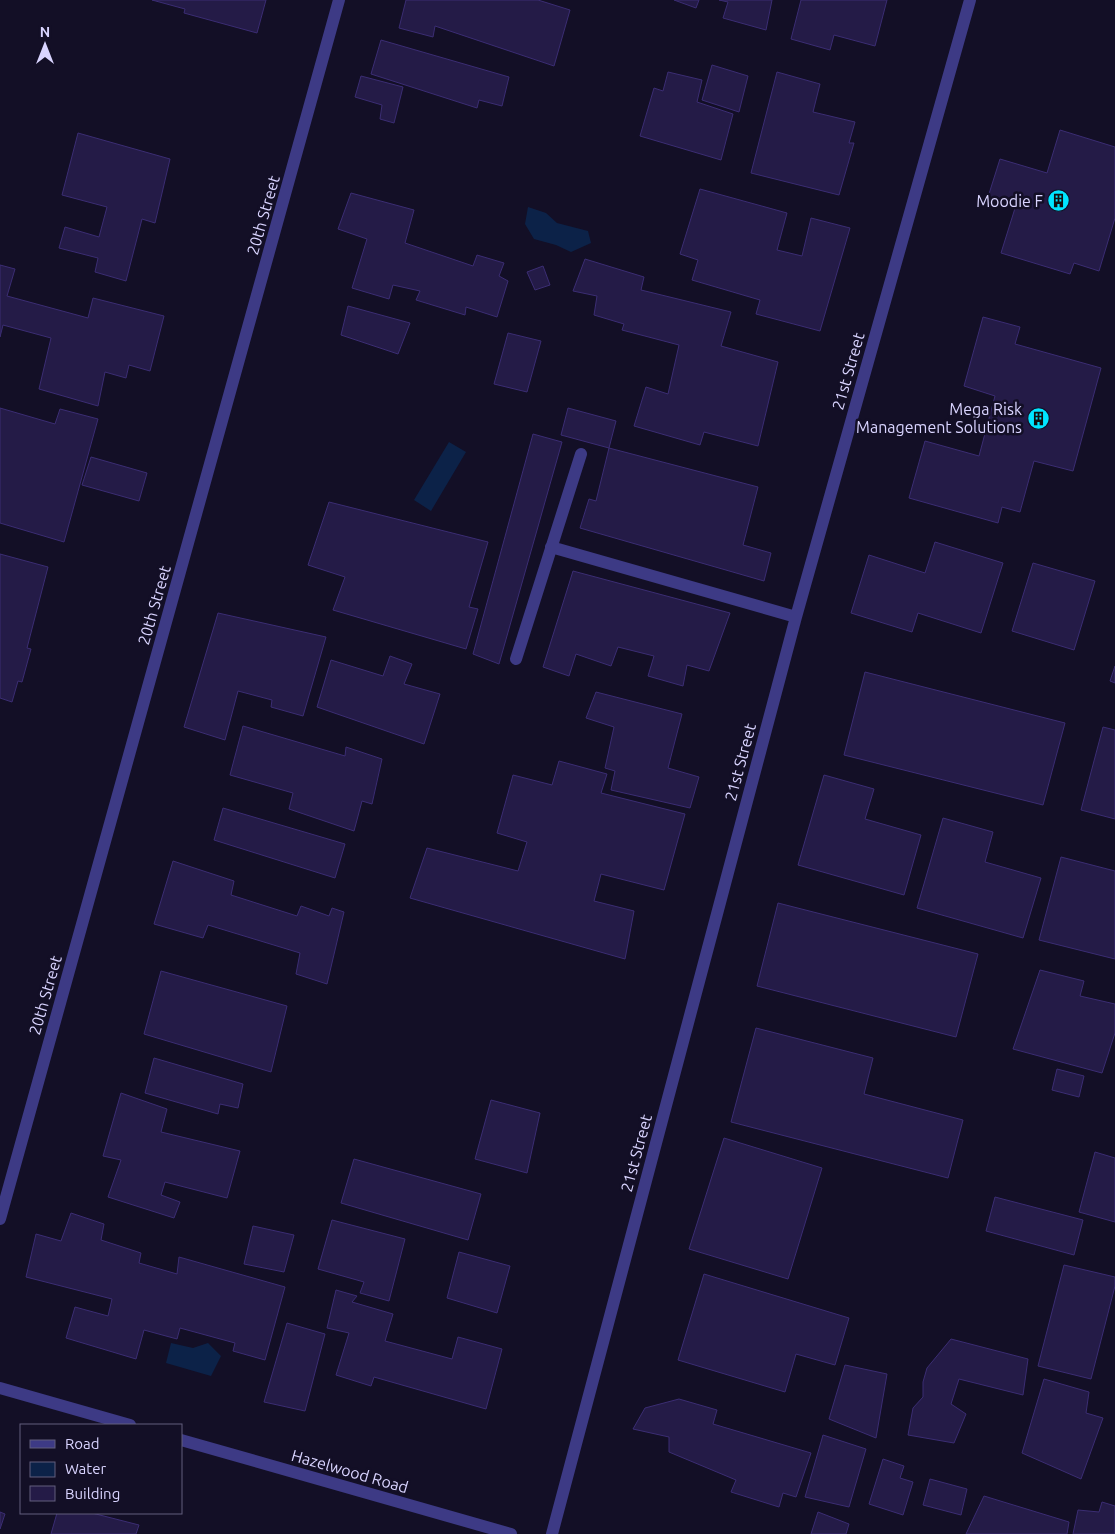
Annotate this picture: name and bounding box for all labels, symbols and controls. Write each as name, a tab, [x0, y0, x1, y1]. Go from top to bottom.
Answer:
north arrow	[20, 20, 70, 70]
text: N	[40, 24, 50, 40]
street label: 20th Street	[243, 173, 283, 257]
building icon: Moodie F	[1047, 189, 1071, 213]
place label: Moodie F	[976, 192, 1043, 210]
street label: 21st Street	[828, 330, 868, 412]
place label: Mega Risk Management Solutions	[856, 400, 1022, 436]
building icon: Mega Risk Management Solutions	[1026, 406, 1050, 430]
street label: 20th Street	[134, 563, 174, 647]
street label: 21st Street	[721, 721, 759, 803]
street label: 20th Street	[25, 953, 65, 1037]
street label: 21st Street	[617, 1112, 655, 1194]
legend	[20, 1424, 182, 1514]
text: Road	[65, 1435, 100, 1452]
street label: Hazelwood Road	[290, 1446, 410, 1496]
text: Water	[65, 1460, 106, 1477]
text: Building	[65, 1485, 120, 1502]

